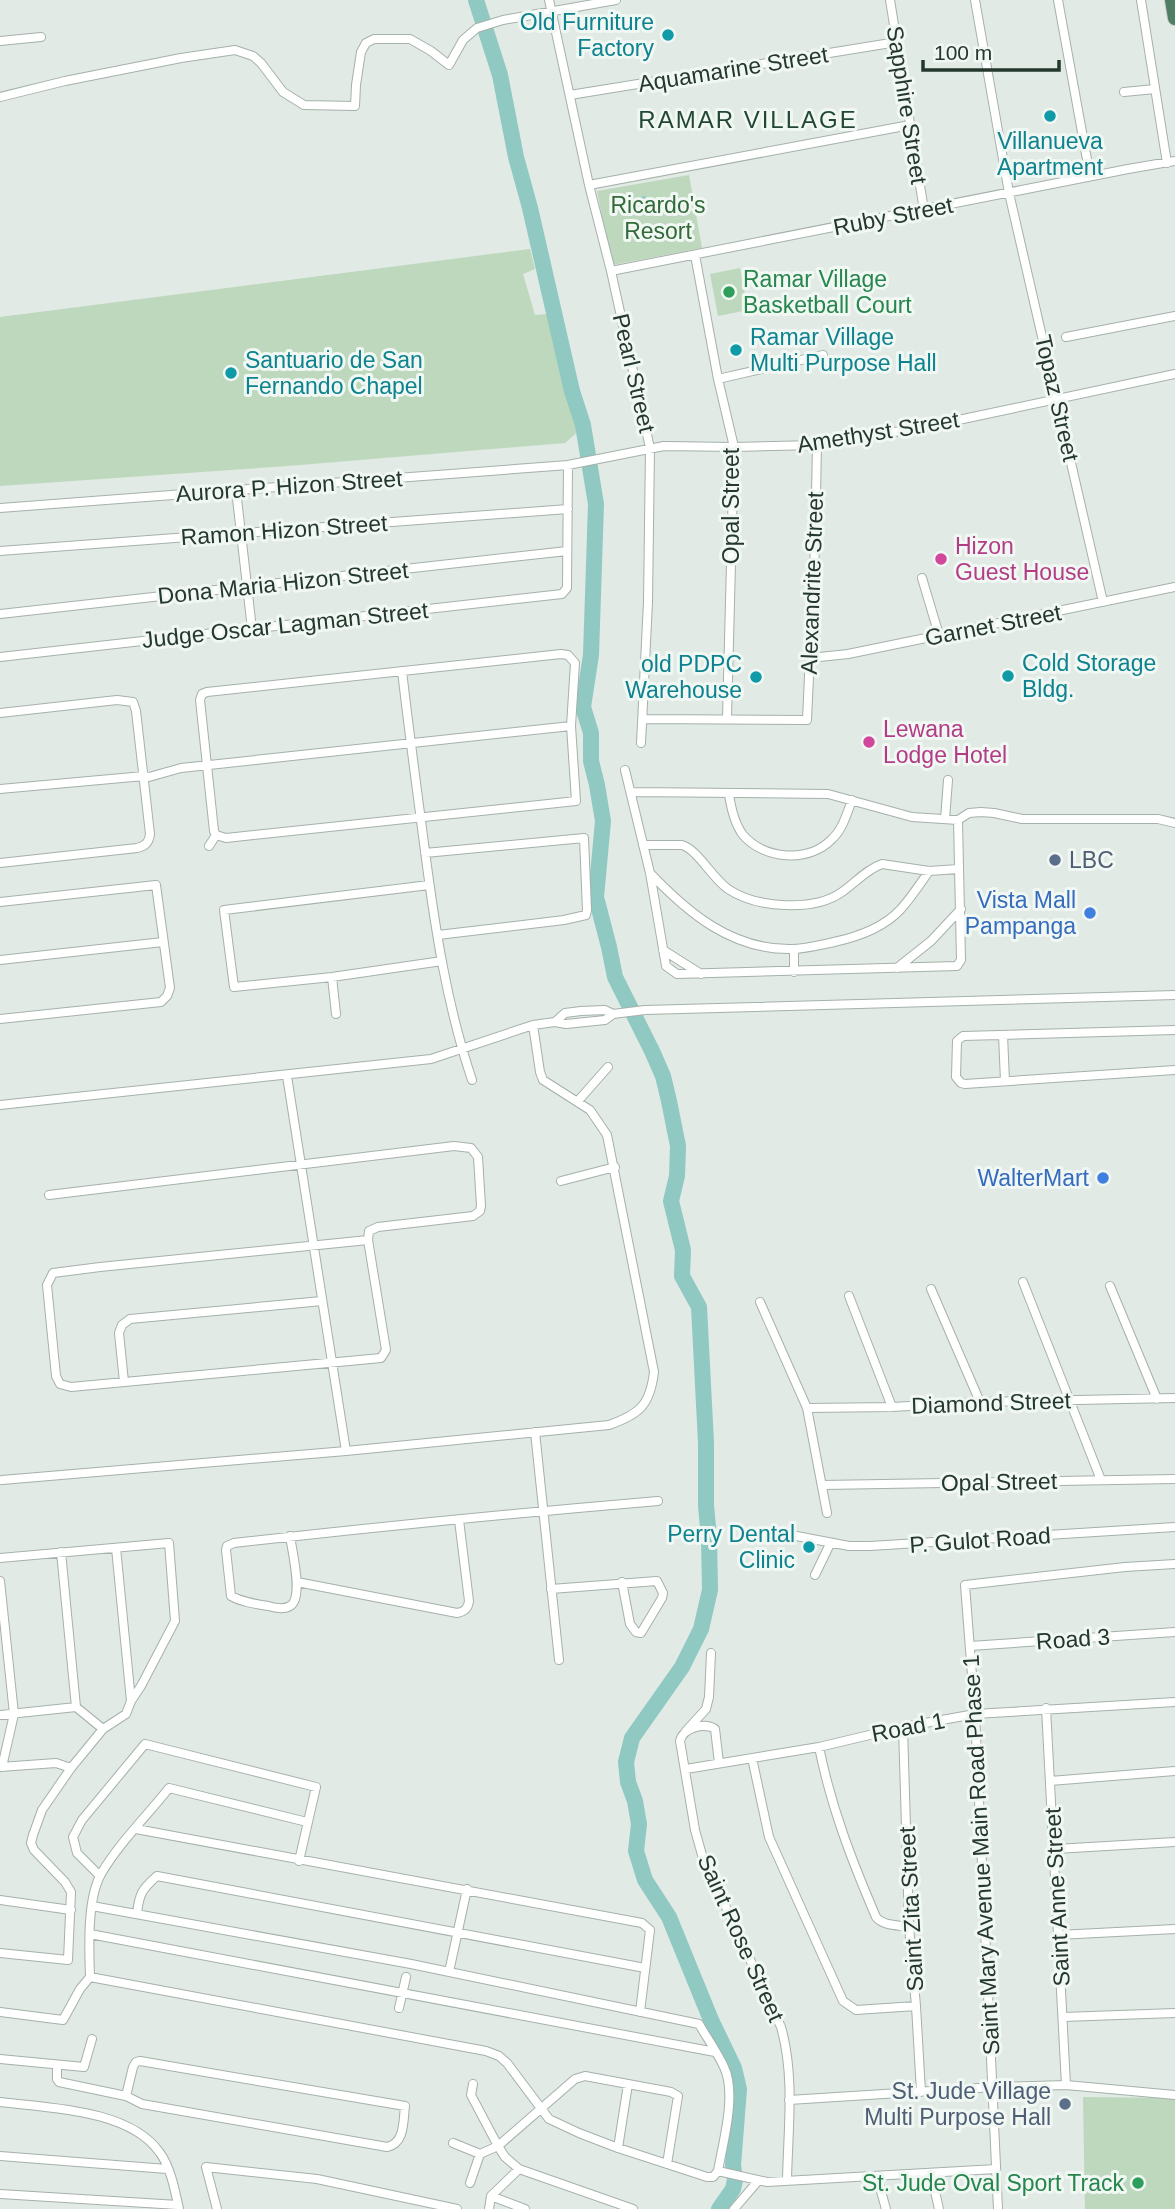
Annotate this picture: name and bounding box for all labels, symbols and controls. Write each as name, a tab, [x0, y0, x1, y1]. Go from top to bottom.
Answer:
place label: Old Furniture Factory	[520, 9, 654, 61]
street label: Sapphire Street	[882, 24, 932, 187]
marker: Old Furniture Factory	[660, 27, 676, 43]
scale bar	[923, 28, 1060, 72]
street label: Aquamarine Street	[636, 41, 830, 97]
text: 100 m	[934, 41, 992, 64]
district label: RAMAR VILLAGE	[638, 106, 858, 133]
marker: Villanueva Apartment	[1042, 108, 1058, 124]
place label: Villanueva Apartment	[997, 128, 1104, 180]
park label: Ricardo's Resort	[610, 192, 706, 244]
street label: Ruby Street	[831, 192, 956, 240]
place label: Ramar Village Basketball Court	[743, 266, 912, 318]
marker: Ramar Village Basketball Court	[721, 284, 737, 300]
street label: Pearl Street	[608, 311, 660, 436]
place label: Ramar Village Multi Purpose Hall	[750, 324, 937, 376]
street label: Topaz Street	[1030, 332, 1084, 464]
marker: Ramar Village Multi Purpose Hall	[728, 342, 744, 358]
place label: Santuario de San Fernando Chapel	[245, 347, 423, 399]
marker: Santuario de San Fernando Chapel	[223, 365, 239, 381]
street label: Amethyst Street	[795, 406, 961, 458]
street label: Opal Street	[718, 447, 744, 564]
street label: Aurora P. Hizon Street	[175, 465, 404, 507]
street label: Alexandrite Street	[796, 491, 828, 675]
street label: Ramon Hizon Street	[180, 510, 389, 550]
place label: Hizon Guest House	[955, 533, 1089, 585]
marker: Hizon Guest House	[933, 551, 949, 567]
street label: Dona Maria Hizon Street	[156, 557, 410, 609]
street label: Judge Oscar Lagman Street	[141, 597, 430, 653]
street label: Garnet Street	[923, 599, 1064, 651]
place label: Cold Storage Bldg.	[1022, 650, 1156, 702]
place label: old PDPC Warehouse	[625, 651, 742, 703]
marker: Cold Storage Bldg.	[1000, 668, 1016, 684]
marker: old PDPC Warehouse	[748, 669, 764, 685]
place label: Lewana Lodge Hotel	[883, 716, 1007, 768]
marker: Lewana Lodge Hotel	[861, 734, 877, 750]
place label: LBC	[1069, 847, 1114, 873]
marker: LBC	[1047, 852, 1063, 868]
place label: Vista Mall Pampanga	[965, 887, 1076, 939]
marker: Vista Mall Pampanga	[1082, 905, 1098, 921]
place label: WalterMart	[977, 1165, 1090, 1191]
marker: WalterMart	[1095, 1170, 1111, 1186]
street label: Diamond Street	[911, 1387, 1072, 1419]
street label: Opal Street	[941, 1468, 1058, 1496]
place label: Perry Dental Clinic	[667, 1521, 795, 1573]
street label: P. Gulot Road	[909, 1522, 1051, 1558]
marker: Perry Dental Clinic	[801, 1539, 817, 1555]
street label: Road 3	[1035, 1623, 1111, 1655]
street label: Saint Mary Avenue Main Road Phase 1	[958, 1654, 1004, 2056]
street label: Road 1	[869, 1707, 947, 1747]
street label: Saint Anne Street	[1039, 1806, 1075, 1987]
street label: Saint Zita Street	[894, 1825, 928, 1992]
street label: Saint Rose Street	[692, 1850, 790, 2026]
place label: St. Jude Village Multi Purpose Hall	[864, 2078, 1051, 2130]
marker: St. Jude Village Multi Purpose Hall	[1057, 2096, 1073, 2112]
place label: St. Jude Oval Sport Track	[862, 2170, 1124, 2196]
marker: St. Jude Oval Sport Track	[1130, 2175, 1146, 2191]

